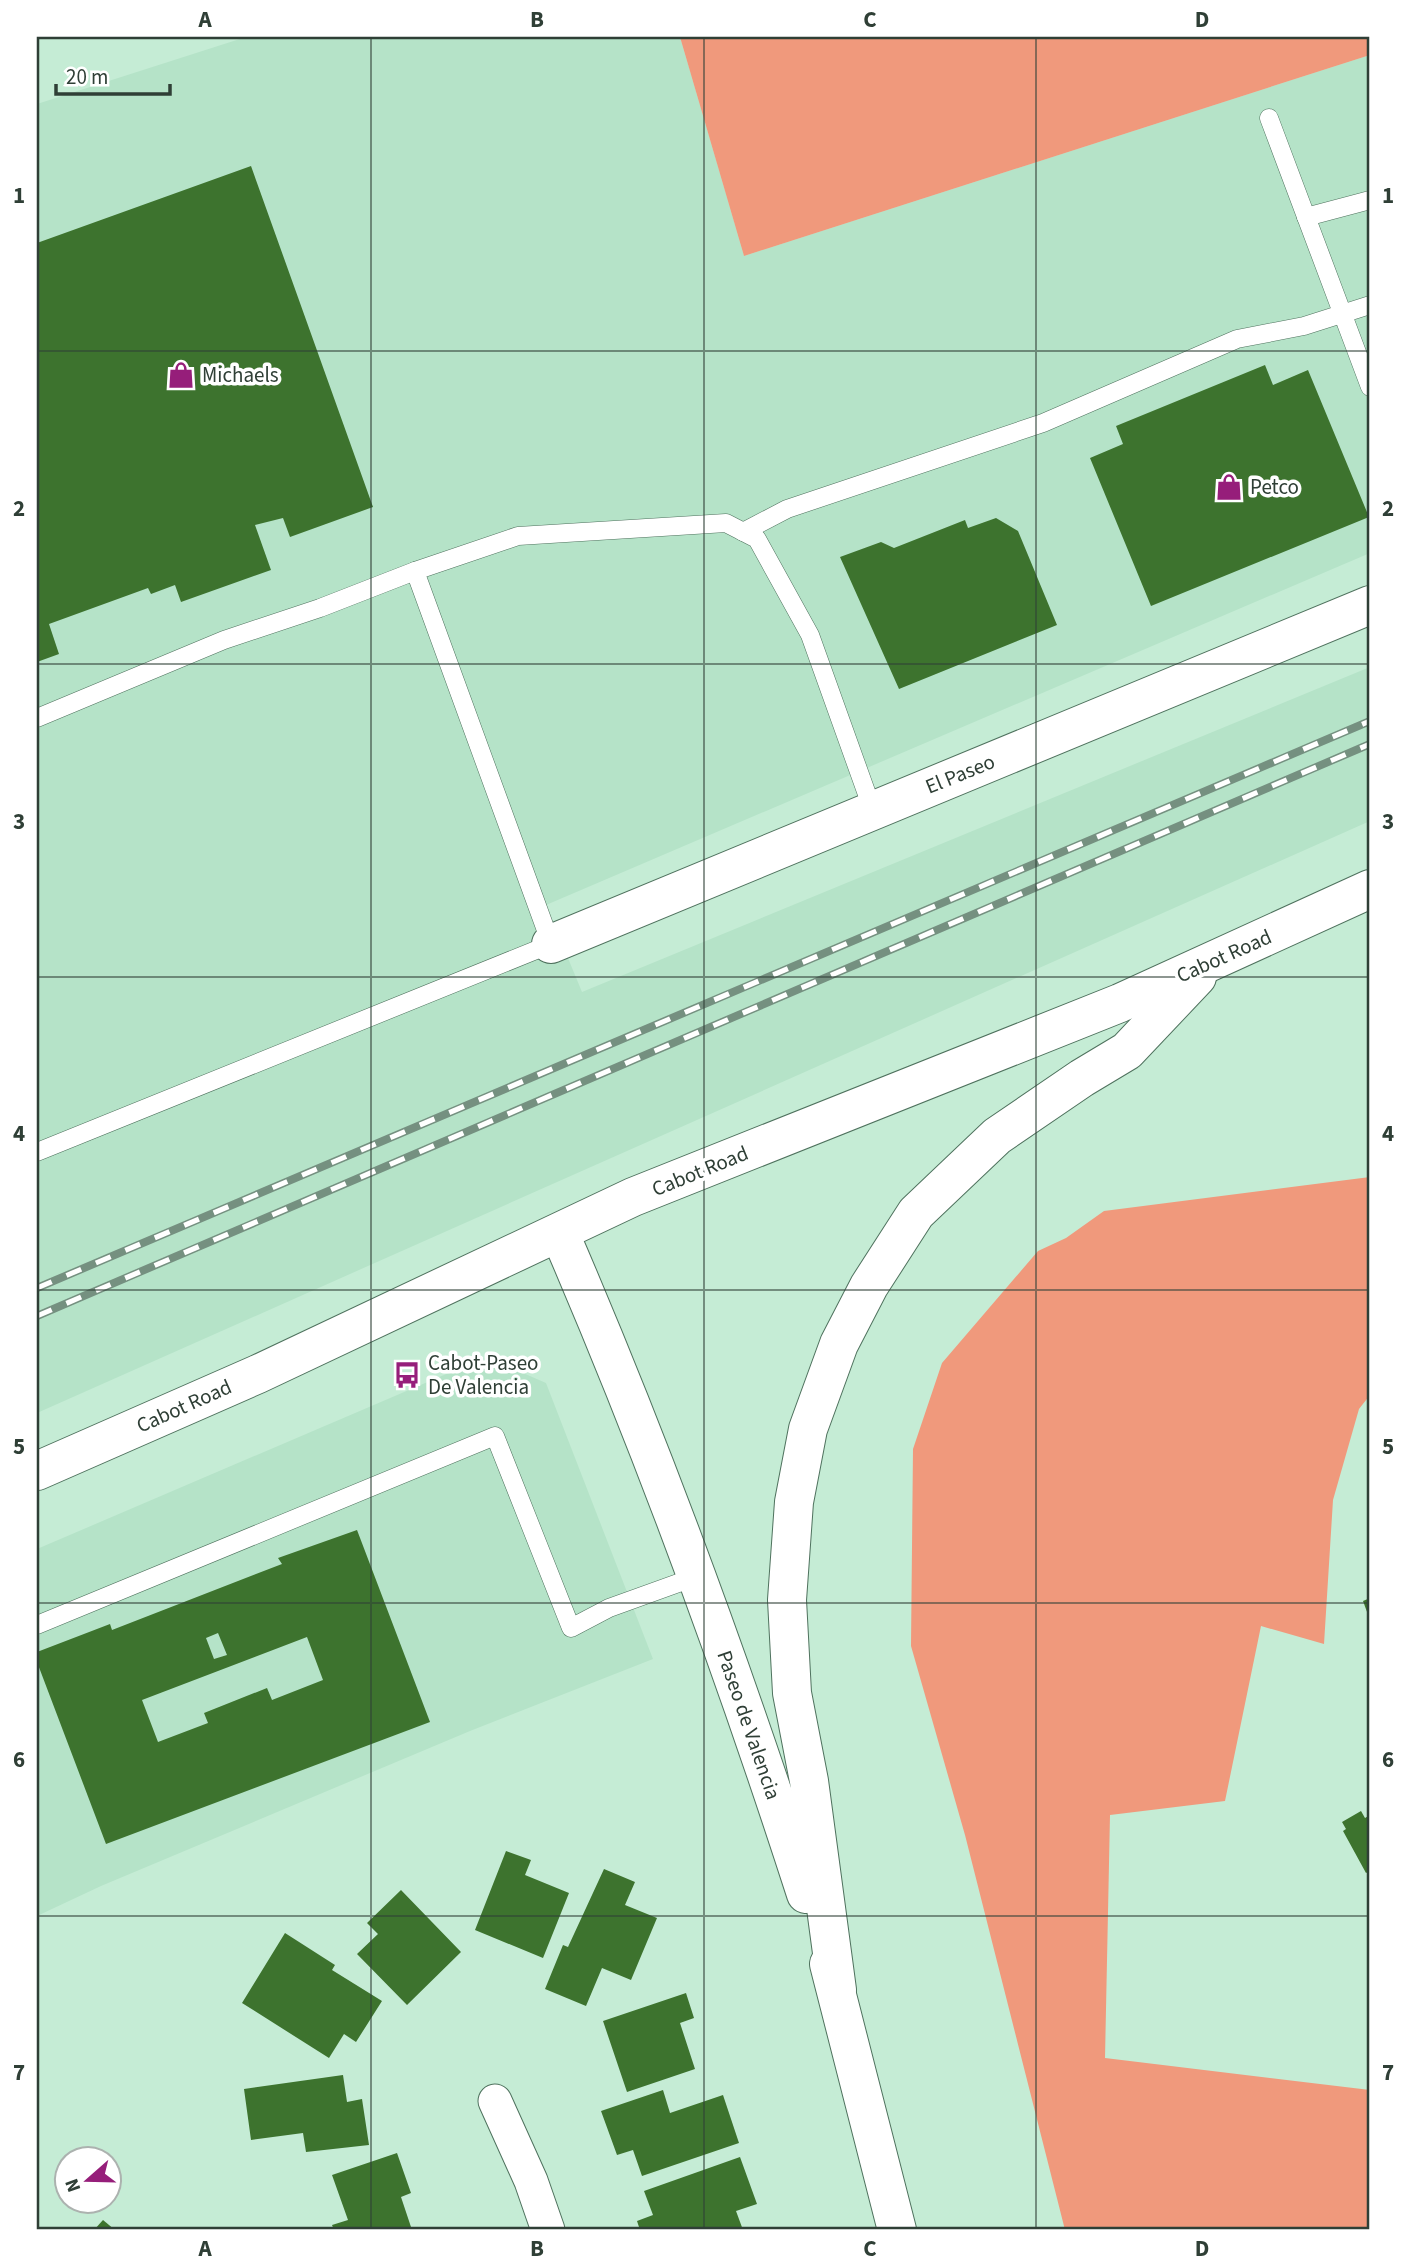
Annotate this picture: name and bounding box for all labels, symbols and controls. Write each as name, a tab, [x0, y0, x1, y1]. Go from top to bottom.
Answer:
text: A	[197, 3, 212, 36]
text: B	[530, 3, 544, 36]
text: C	[863, 3, 877, 36]
text: D	[1195, 3, 1209, 36]
scale bar	[56, 52, 170, 96]
text: 20 m	[66, 62, 108, 92]
text: 1	[13, 179, 25, 212]
text: 1	[1382, 179, 1394, 212]
shop icon: Michaels	[166, 360, 196, 390]
place label: Michaels	[202, 360, 279, 390]
shop icon: Petco	[1214, 472, 1244, 502]
place label: Petco	[1250, 472, 1299, 502]
text: 2	[13, 492, 25, 525]
text: 2	[1382, 492, 1394, 525]
street label: El Paseo	[921, 746, 999, 802]
text: 3	[13, 805, 25, 838]
text: 3	[1382, 805, 1394, 838]
street label: Cabot Road	[1172, 922, 1276, 990]
text: 4	[13, 1117, 25, 1150]
text: 4	[1382, 1117, 1394, 1150]
street label: Cabot Road	[647, 1138, 753, 1204]
place label: Cabot-Paseo De Valencia	[428, 1348, 538, 1402]
bus stop icon: Cabot-Paseo De Valencia	[392, 1360, 422, 1390]
street label: Cabot Road	[132, 1372, 236, 1440]
text: 5	[13, 1430, 25, 1463]
text: 5	[1382, 1430, 1394, 1463]
street label: Paseo de Valencia	[709, 1646, 789, 1804]
text: 6	[13, 1743, 25, 1776]
text: 6	[1382, 1743, 1394, 1776]
text: 7	[13, 2056, 25, 2089]
text: 7	[1382, 2056, 1394, 2089]
north arrow	[52, 2144, 122, 2214]
text: N	[59, 2175, 88, 2196]
text: A	[197, 2232, 212, 2265]
text: B	[530, 2232, 544, 2265]
text: C	[863, 2232, 877, 2265]
text: D	[1195, 2232, 1209, 2265]

